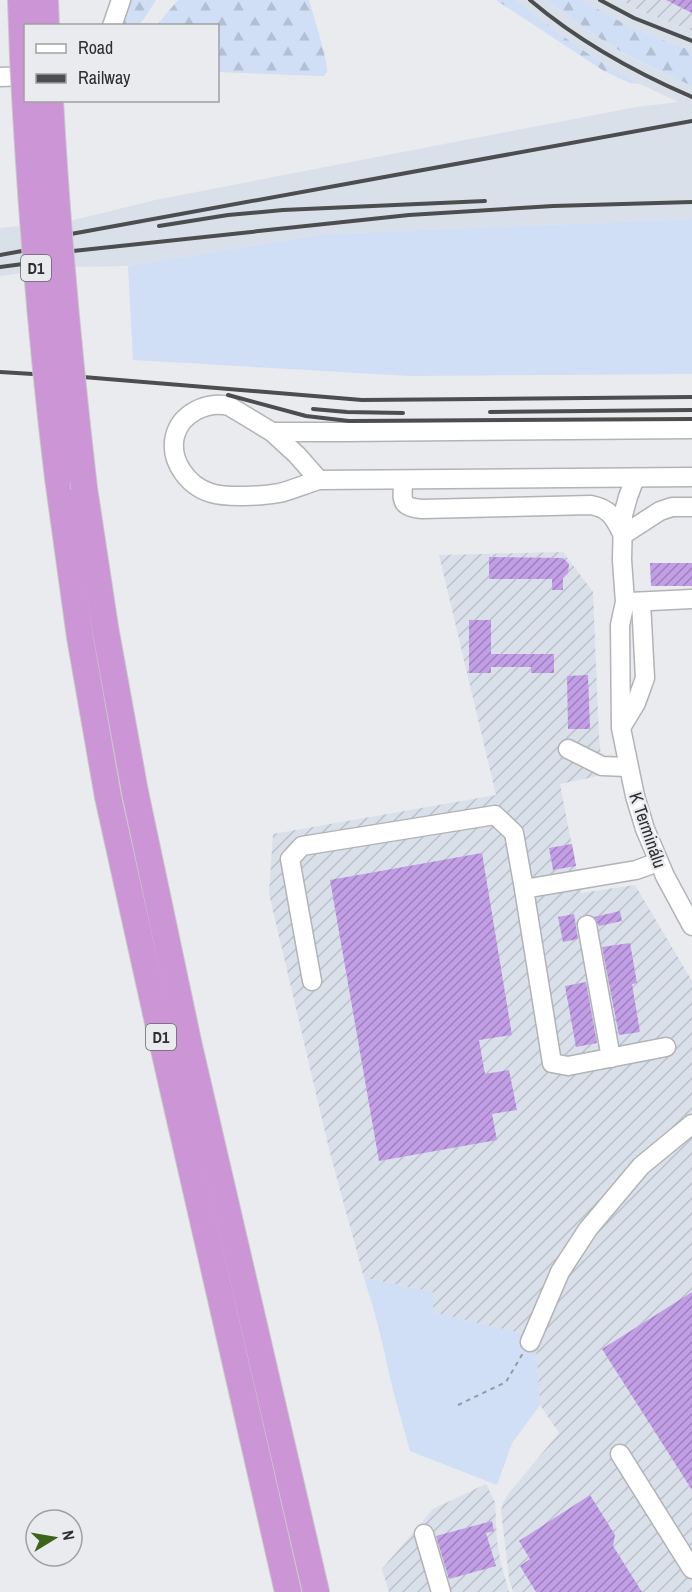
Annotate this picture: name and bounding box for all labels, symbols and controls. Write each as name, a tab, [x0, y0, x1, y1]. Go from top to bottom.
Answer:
legend	[24, 24, 219, 102]
text: Road	[78, 35, 113, 60]
text: Railway	[78, 65, 131, 90]
road number: D1	[21, 255, 51, 281]
street label: K Terminálu	[623, 789, 673, 871]
road number: D1	[146, 1024, 176, 1050]
north arrow	[24, 1508, 84, 1568]
text: N	[57, 1528, 80, 1542]

